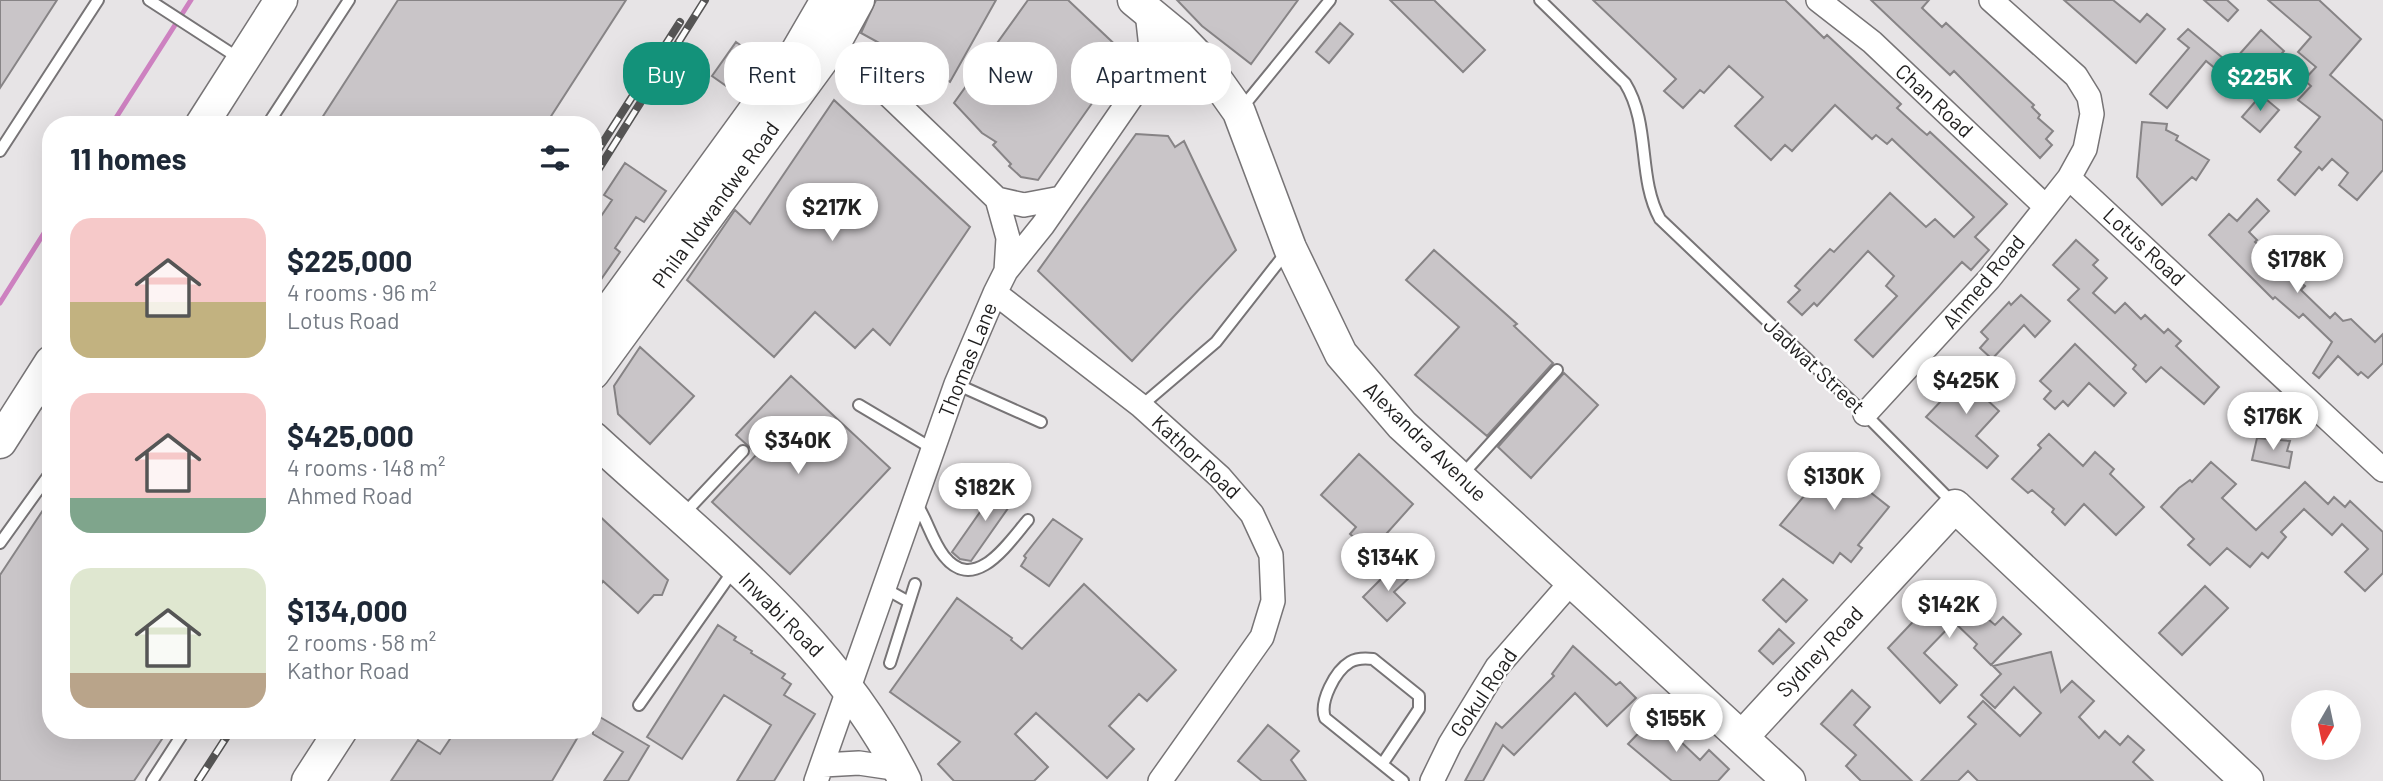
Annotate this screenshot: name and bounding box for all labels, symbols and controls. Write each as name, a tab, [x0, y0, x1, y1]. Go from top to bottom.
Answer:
chip: Buy	[623, 42, 710, 105]
chip: Rent	[724, 42, 821, 105]
chip: Filters	[835, 42, 949, 105]
chip: New	[963, 42, 1057, 105]
chip: Apartment	[1071, 42, 1231, 105]
pin: $225K	[2211, 54, 2309, 113]
street label: Chan Road	[1891, 58, 1979, 142]
text: $225K	[2227, 62, 2293, 90]
street label: Phila Ndwandwe Road	[646, 116, 784, 292]
icon: filters	[536, 139, 574, 177]
text: 11 homes	[70, 140, 187, 176]
pin: $217K	[783, 184, 881, 243]
text: $217K	[802, 192, 862, 220]
street label: Lotus Road	[2099, 202, 2191, 290]
street label: Ahmed Road	[1936, 229, 2029, 333]
pin: $178K	[2248, 236, 2346, 295]
text: $225,000	[287, 242, 412, 278]
text: $178K	[2267, 244, 2327, 272]
icon: home	[126, 246, 210, 330]
text: 4 rooms · 96 m²	[287, 278, 437, 306]
street label: Thomas Lane	[932, 298, 1001, 421]
text: Lotus Road	[287, 306, 400, 334]
street label: Jadwat Street	[1759, 312, 1871, 418]
pin: $425K	[1917, 356, 2015, 416]
text: $425K	[1933, 365, 1999, 393]
street label: Alexandra Avenue	[1359, 376, 1493, 506]
pin: $176K	[2224, 392, 2322, 452]
text: $176K	[2243, 401, 2303, 429]
street label: Kathor Road	[1148, 409, 1247, 503]
pin: $340K	[749, 416, 847, 476]
text: $425,000	[287, 417, 414, 453]
icon: home	[126, 421, 210, 505]
text: $340K	[765, 425, 832, 453]
pin: $130K	[1785, 452, 1883, 512]
text: 4 rooms · 148 m²	[287, 453, 446, 481]
text: $130K	[1803, 461, 1865, 489]
pin: $182K	[936, 463, 1034, 523]
text: $182K	[954, 472, 1016, 500]
text: Ahmed Road	[287, 481, 413, 509]
pin: $134K	[1339, 534, 1437, 593]
text: $134K	[1357, 542, 1419, 570]
street label: Inwabi Road	[734, 566, 830, 662]
pin: $142K	[1900, 580, 1998, 640]
text: $142K	[1918, 589, 1980, 617]
text: $134,000	[287, 592, 408, 628]
icon: home	[126, 596, 210, 680]
street label: Sydney Road	[1770, 600, 1867, 702]
text: 2 rooms · 58 m²	[287, 628, 436, 656]
street label: Gokul Road	[1444, 643, 1522, 741]
text: Kathor Road	[287, 656, 410, 684]
north arrow	[2291, 690, 2361, 760]
map controls	[2291, 690, 2361, 760]
pin: $155K	[1627, 694, 1725, 754]
text: $155K	[1646, 703, 1706, 731]

